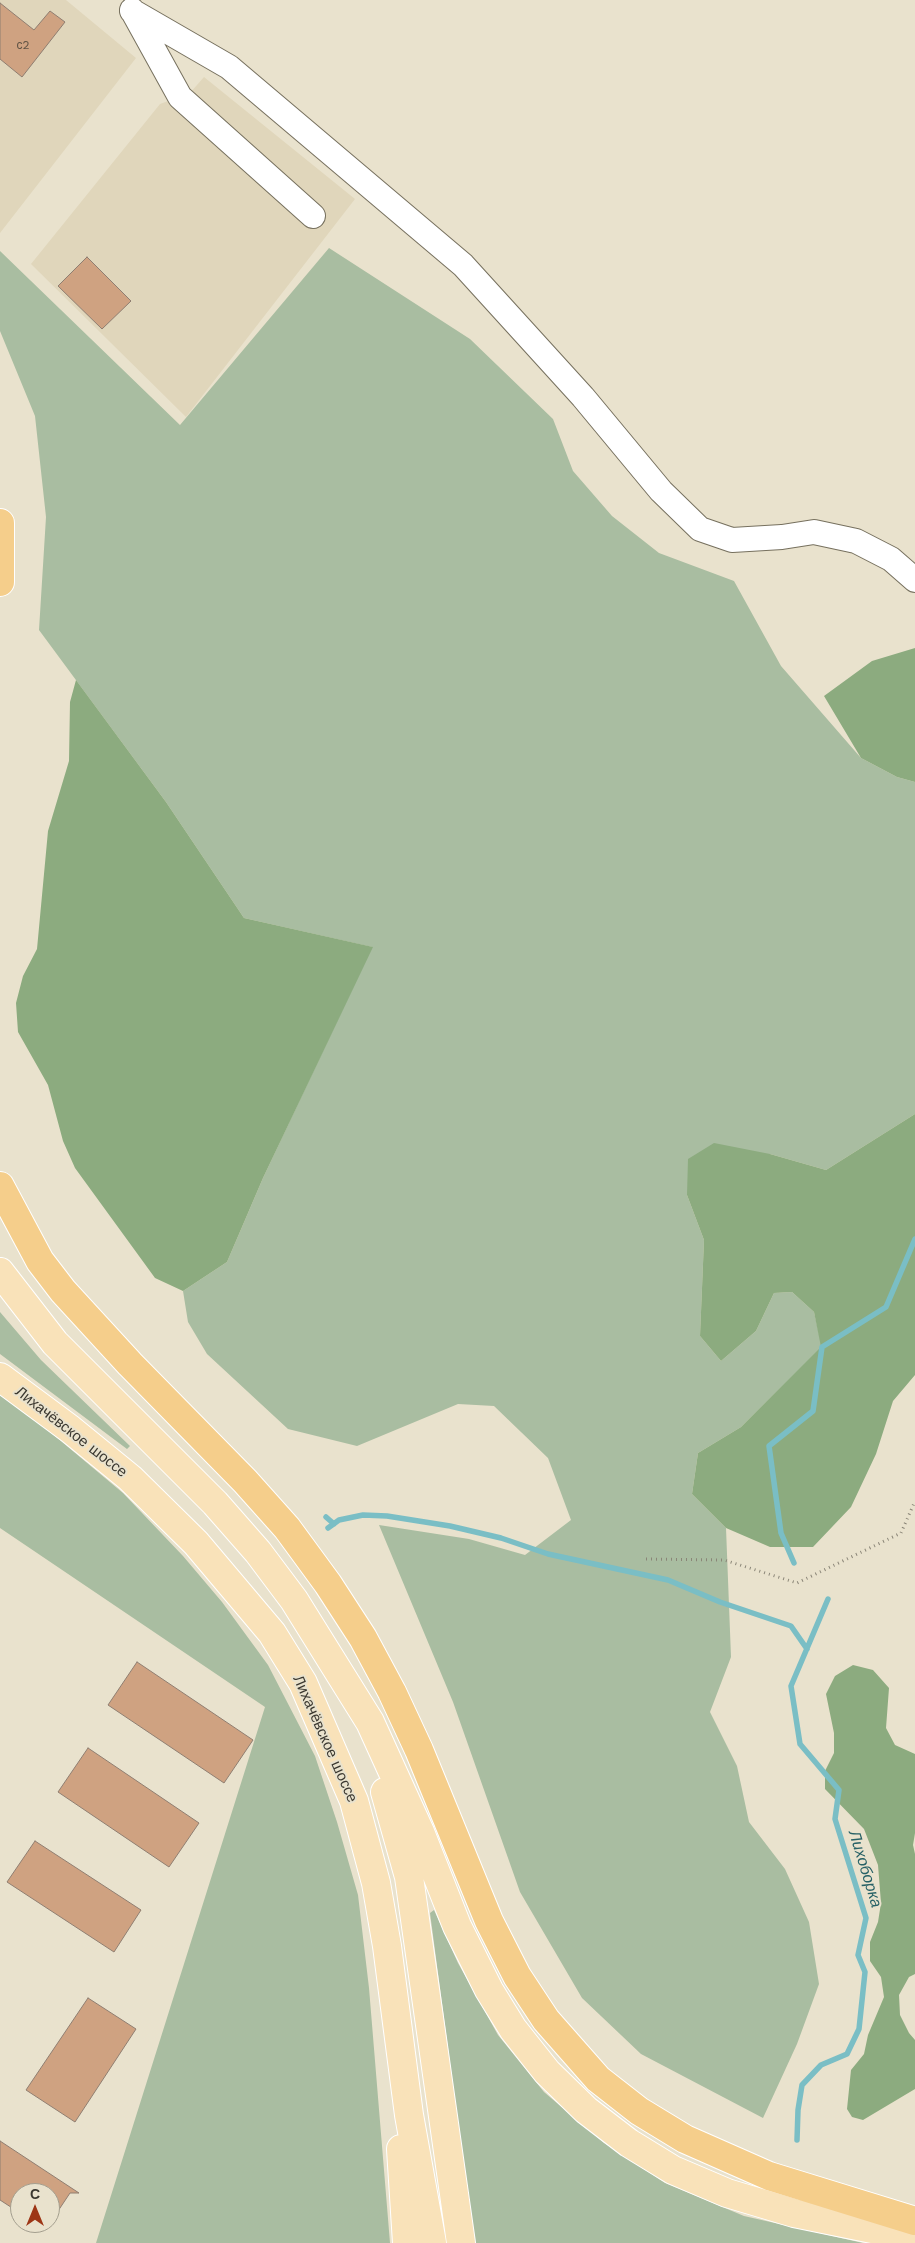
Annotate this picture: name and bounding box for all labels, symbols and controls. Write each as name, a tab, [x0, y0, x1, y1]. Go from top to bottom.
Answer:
house number: с2	[17, 38, 29, 52]
street label: Лихачёвское шоссе	[11, 1383, 131, 1481]
street label: Лихачёвское шоссе	[289, 1673, 361, 1805]
water label: Лихоборка	[844, 1828, 886, 1910]
north arrow	[10, 2183, 60, 2233]
text: С	[30, 2186, 40, 2202]

